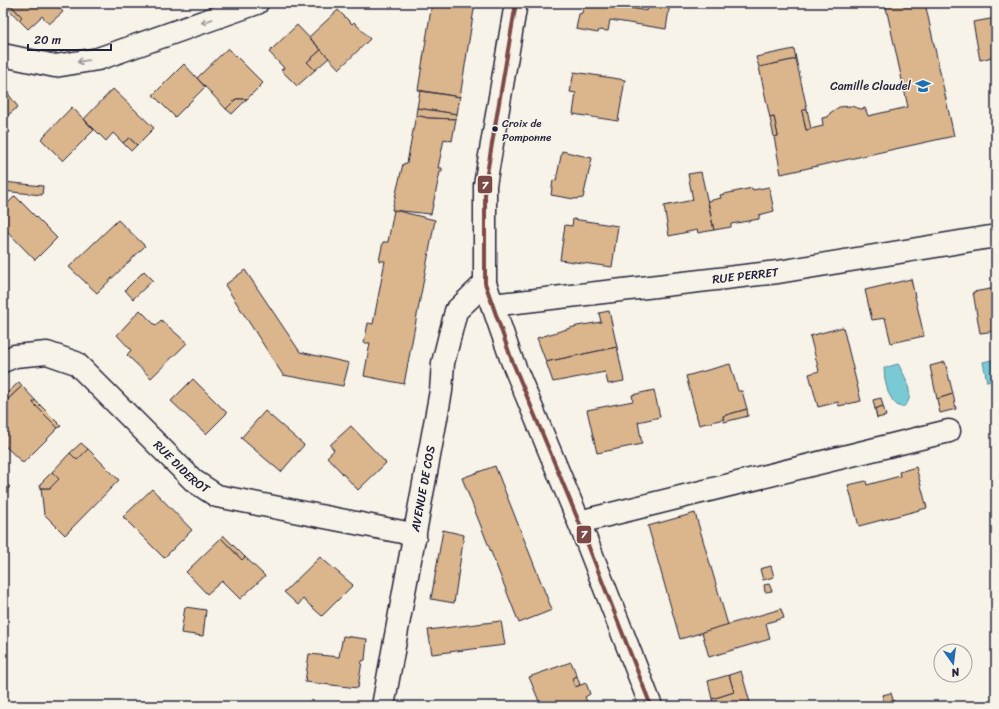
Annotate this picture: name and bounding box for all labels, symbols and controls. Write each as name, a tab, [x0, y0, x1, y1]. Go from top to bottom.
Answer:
one-way arrow	[201, 17, 213, 25]
scale bar	[28, 26, 111, 52]
text: 20 m	[34, 29, 61, 51]
one-way arrow	[77, 57, 90, 65]
place label: Camille Claudel	[830, 75, 912, 97]
school or university icon: Camille Claudel	[914, 77, 932, 95]
place label: Croix de Pomponne	[502, 114, 552, 147]
marker: Croix de Pomponne	[490, 124, 500, 134]
line badge: 7	[477, 175, 493, 194]
text: 7	[482, 176, 490, 195]
street label: RUE PERRET	[711, 261, 780, 290]
street label: RUE DIDEROT	[148, 435, 215, 500]
street label: AVENUE DE COS	[404, 443, 442, 535]
line badge: 7	[576, 525, 592, 544]
text: 7	[581, 525, 589, 544]
north arrow	[933, 643, 973, 683]
text: N	[949, 662, 962, 682]

